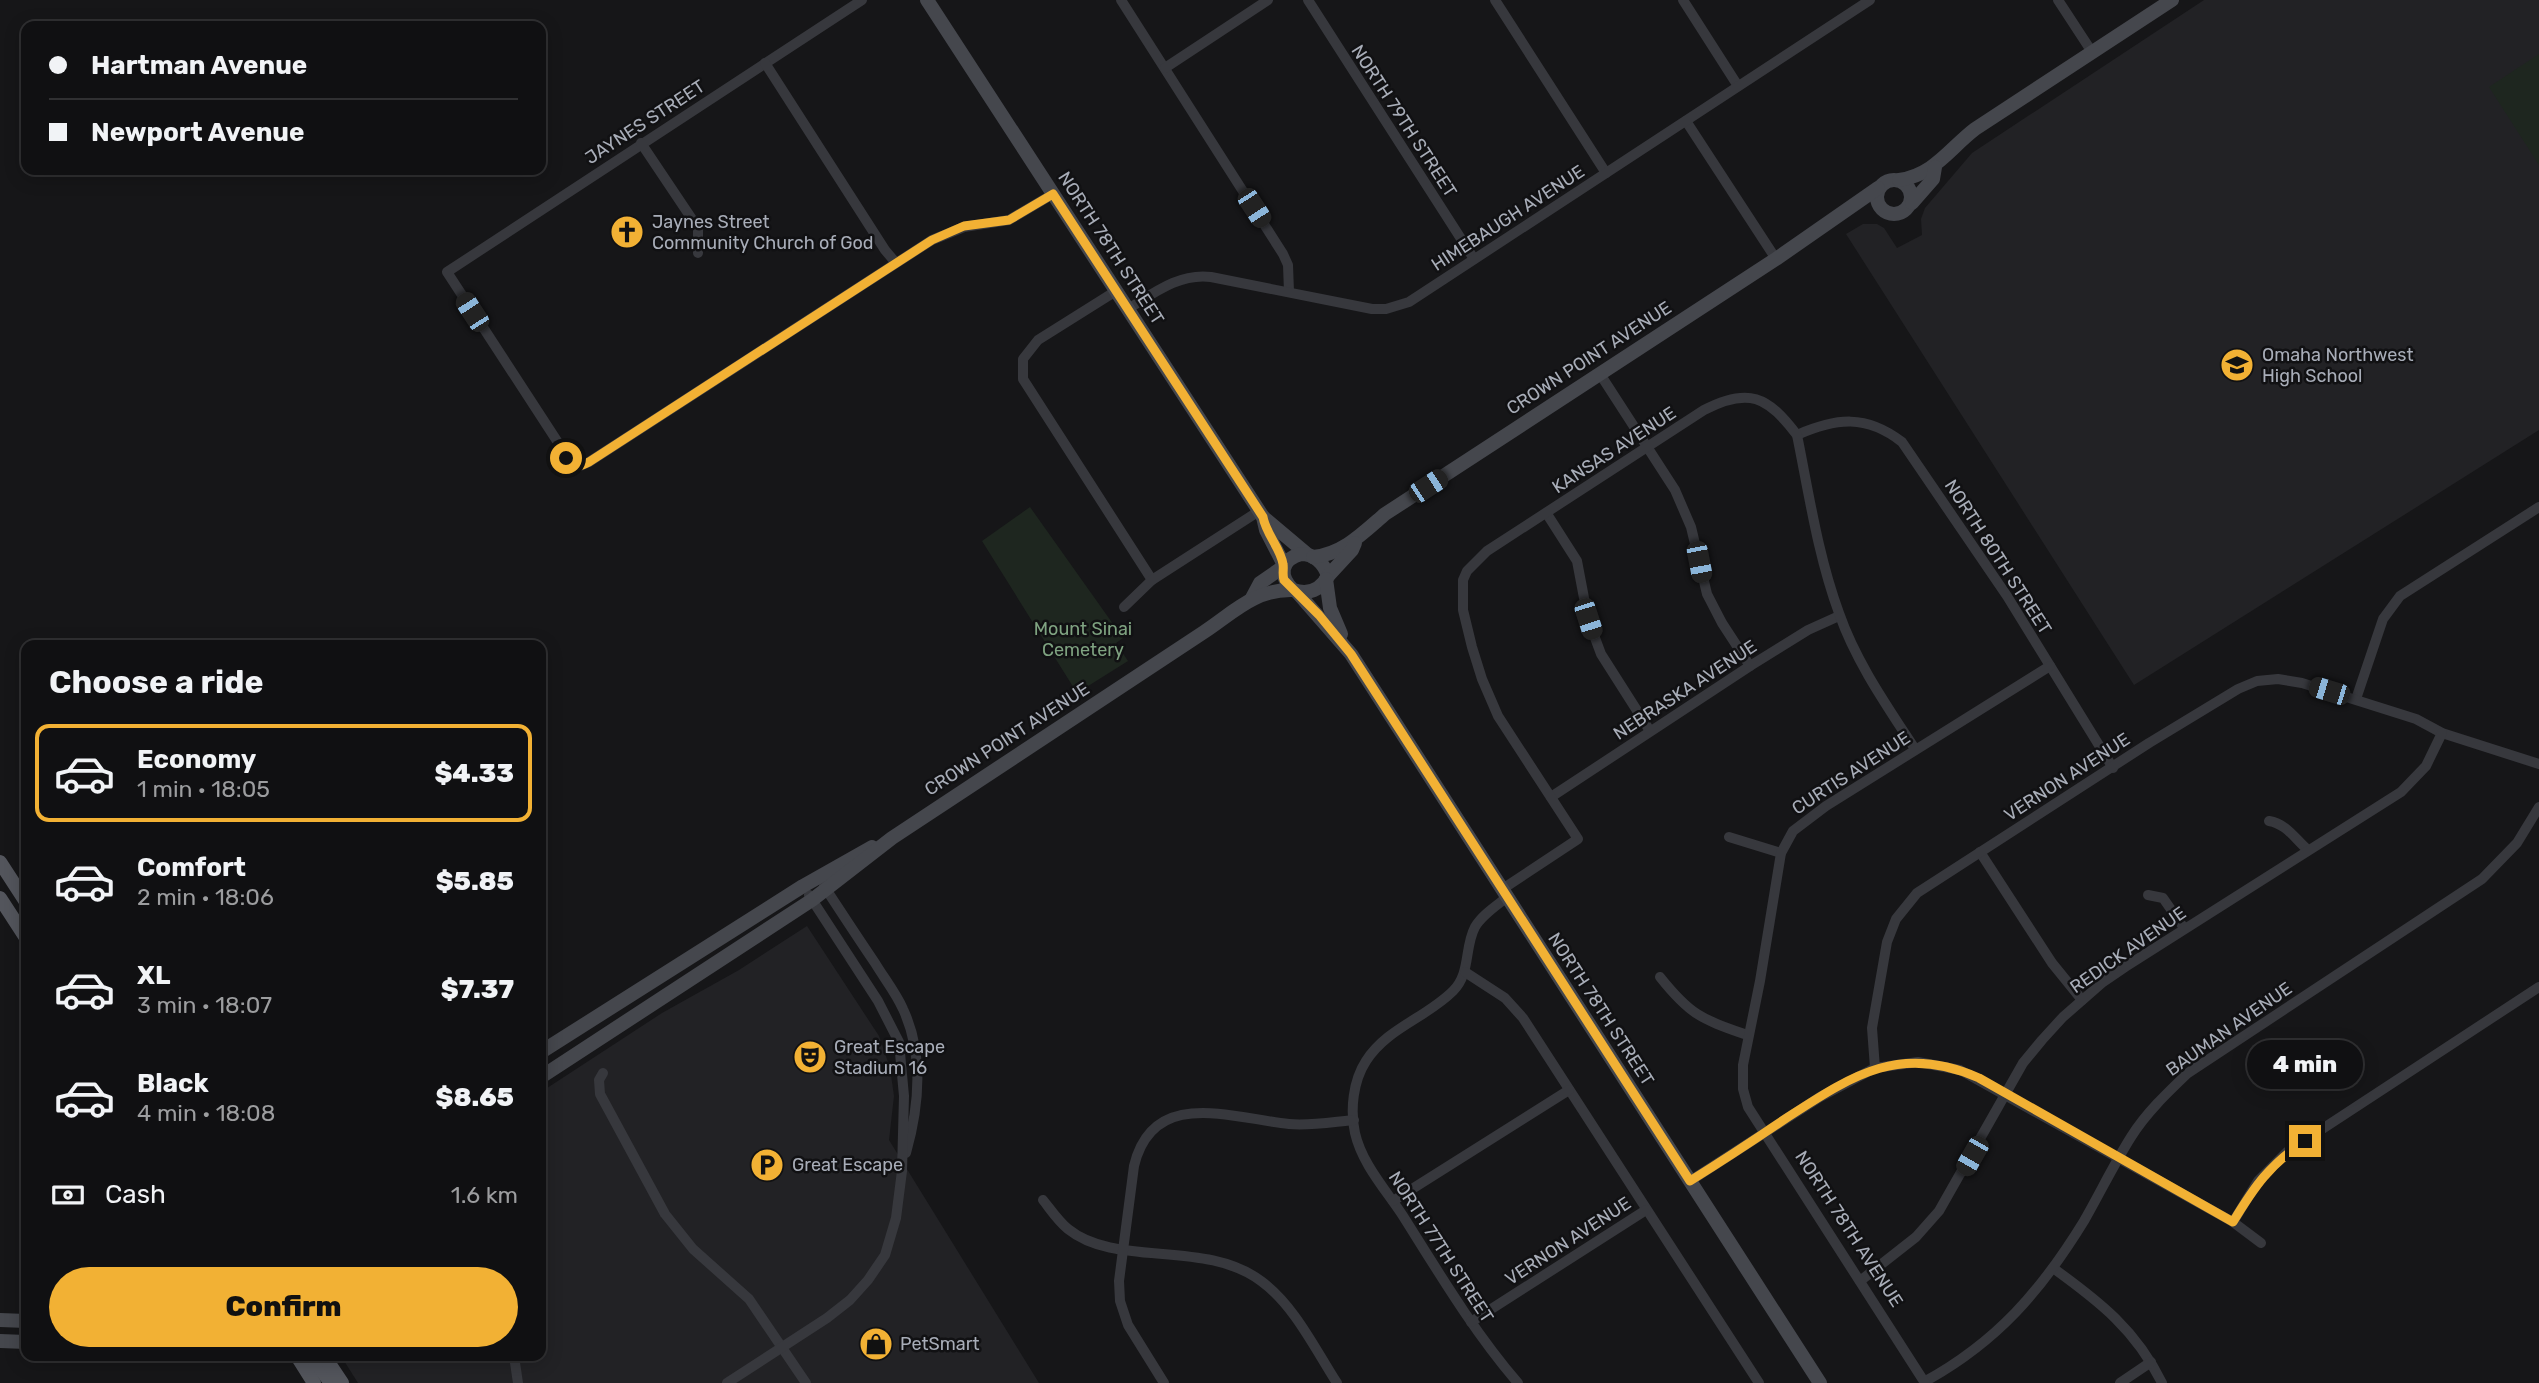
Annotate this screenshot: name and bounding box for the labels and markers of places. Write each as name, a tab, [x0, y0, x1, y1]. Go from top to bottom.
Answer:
place label: Jaynes Street Community Church of God	[652, 211, 874, 254]
church icon: Jaynes Street Community Church of God	[608, 213, 646, 251]
place label: Omaha Northwest High School	[2262, 344, 2413, 387]
school or university icon: Omaha Northwest High School	[2218, 346, 2256, 384]
place label: Great Escape Stadium 16	[834, 1036, 945, 1079]
theatre icon: Great Escape Stadium 16	[791, 1038, 829, 1076]
parking icon: Great Escape	[748, 1146, 786, 1184]
place label: Great Escape	[792, 1154, 903, 1176]
shop icon: PetSmart	[857, 1325, 895, 1363]
place label: PetSmart	[900, 1333, 980, 1355]

